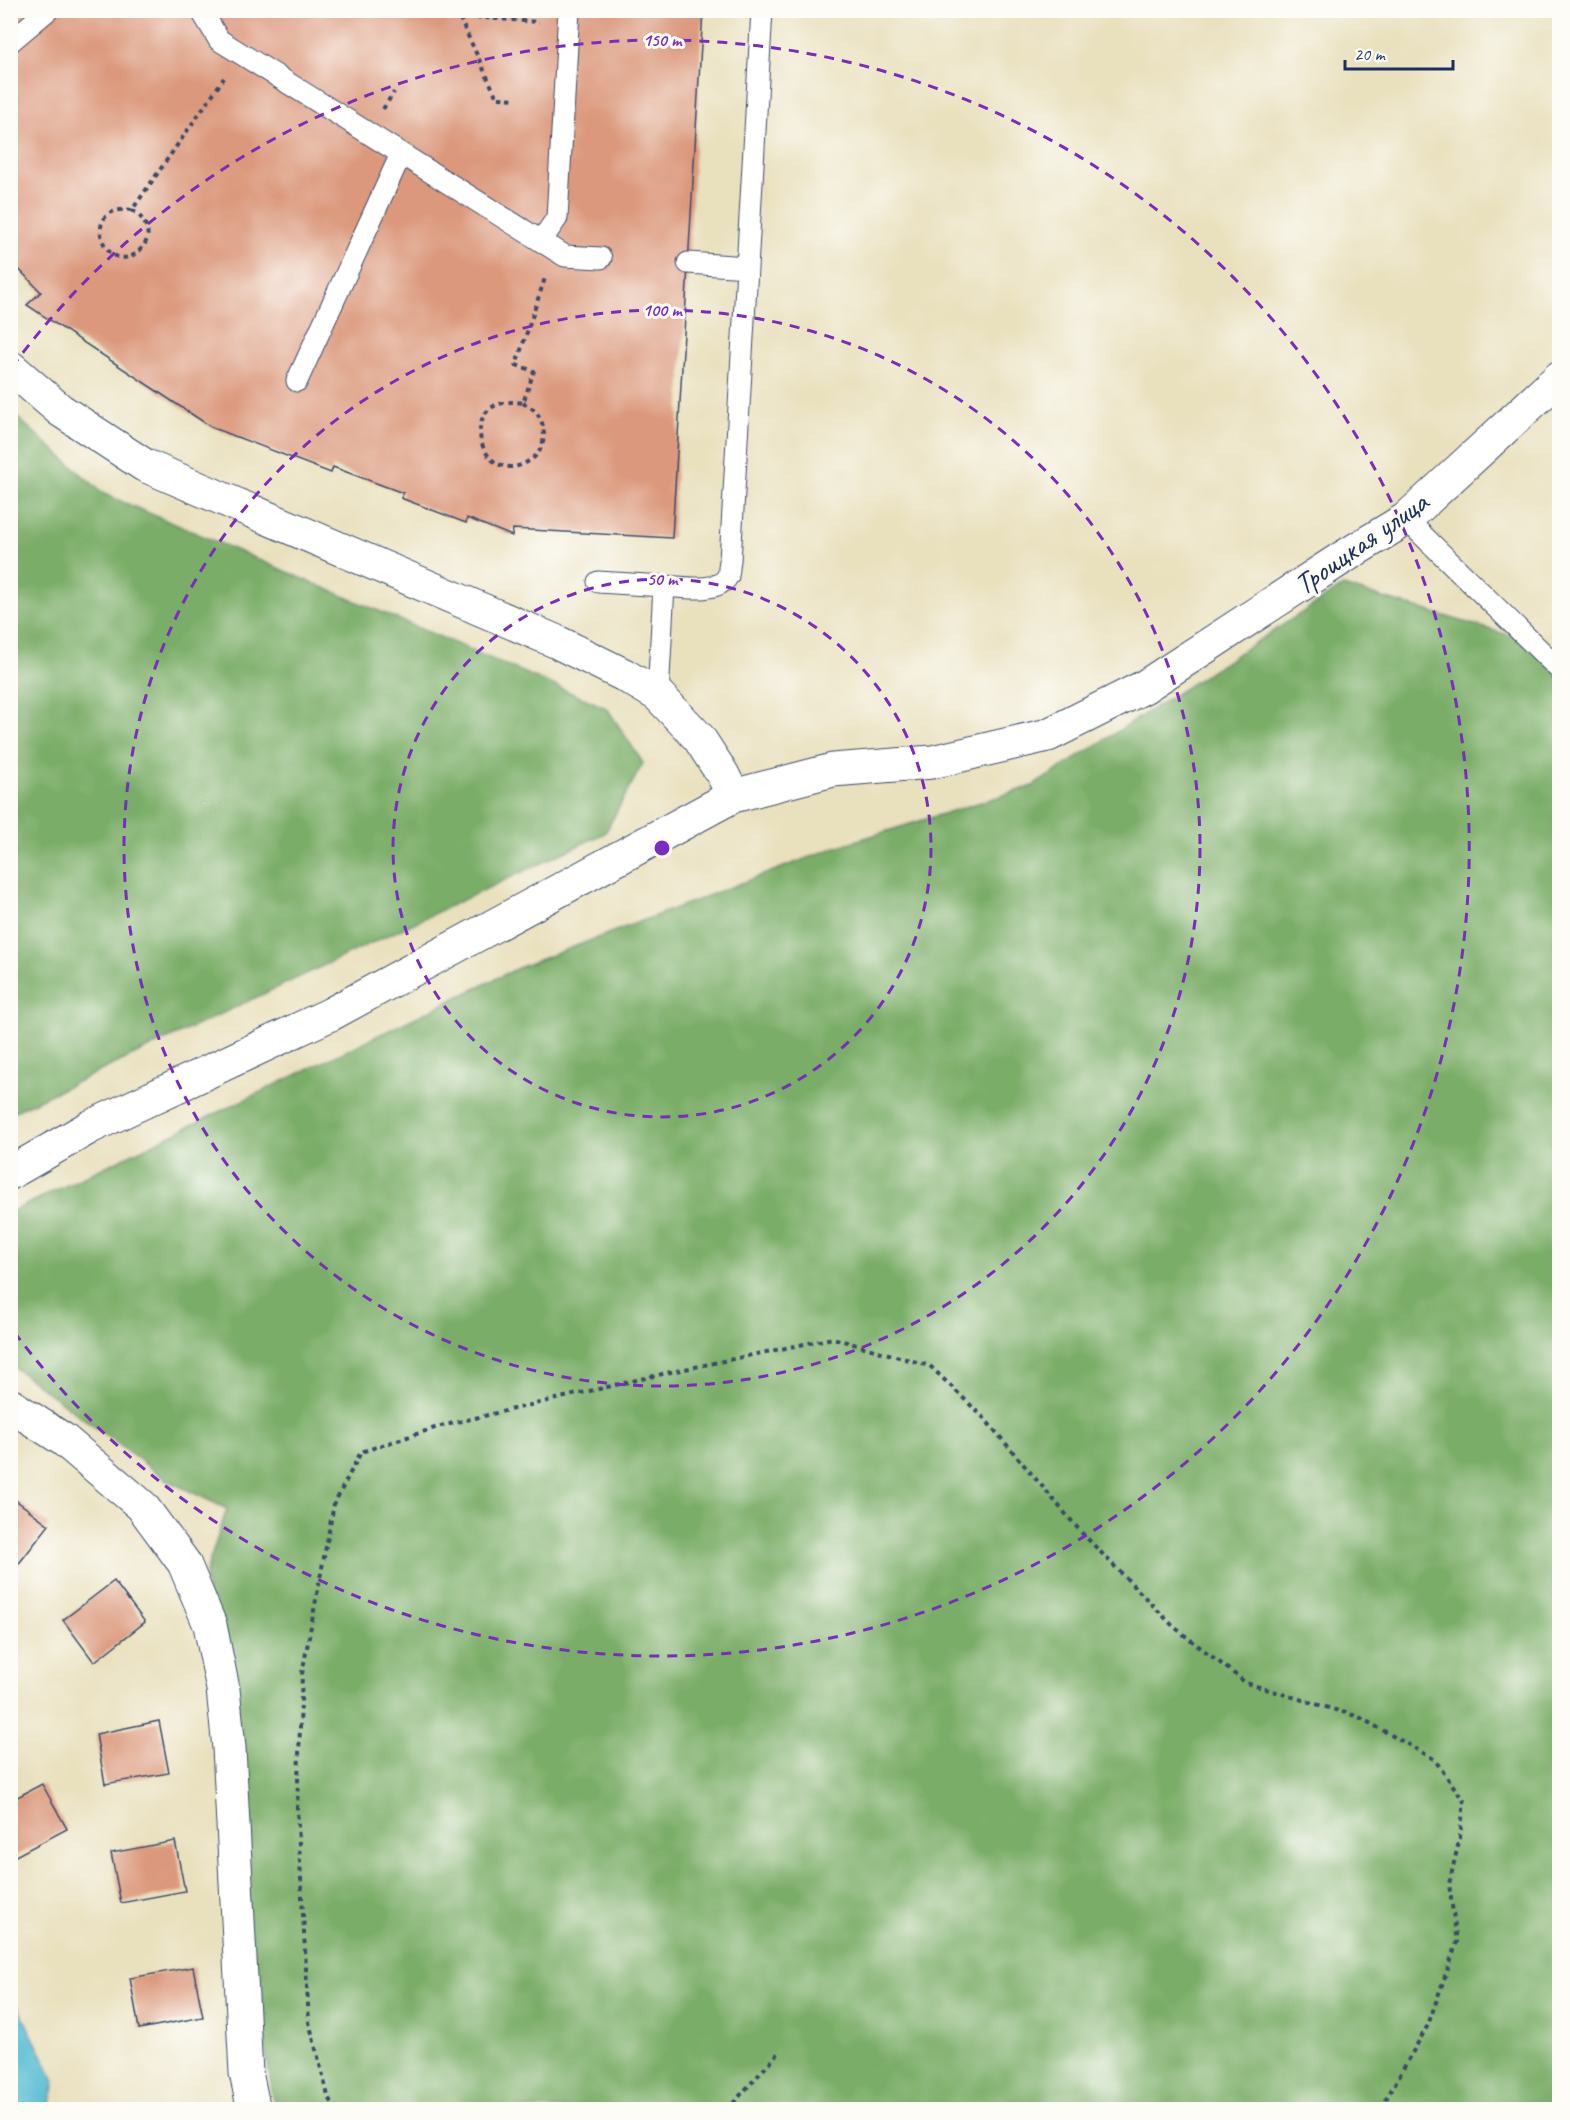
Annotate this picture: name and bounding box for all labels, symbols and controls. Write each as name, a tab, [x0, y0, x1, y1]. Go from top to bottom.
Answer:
text: 150 m	[643, 29, 683, 51]
scale bar	[1345, 33, 1453, 71]
text: 20 m	[1354, 43, 1387, 65]
text: 100 m	[643, 299, 683, 321]
street label: Троицкая улица	[1287, 482, 1437, 603]
text: 50 m	[647, 568, 679, 590]
centre of rings	[652, 838, 672, 858]

